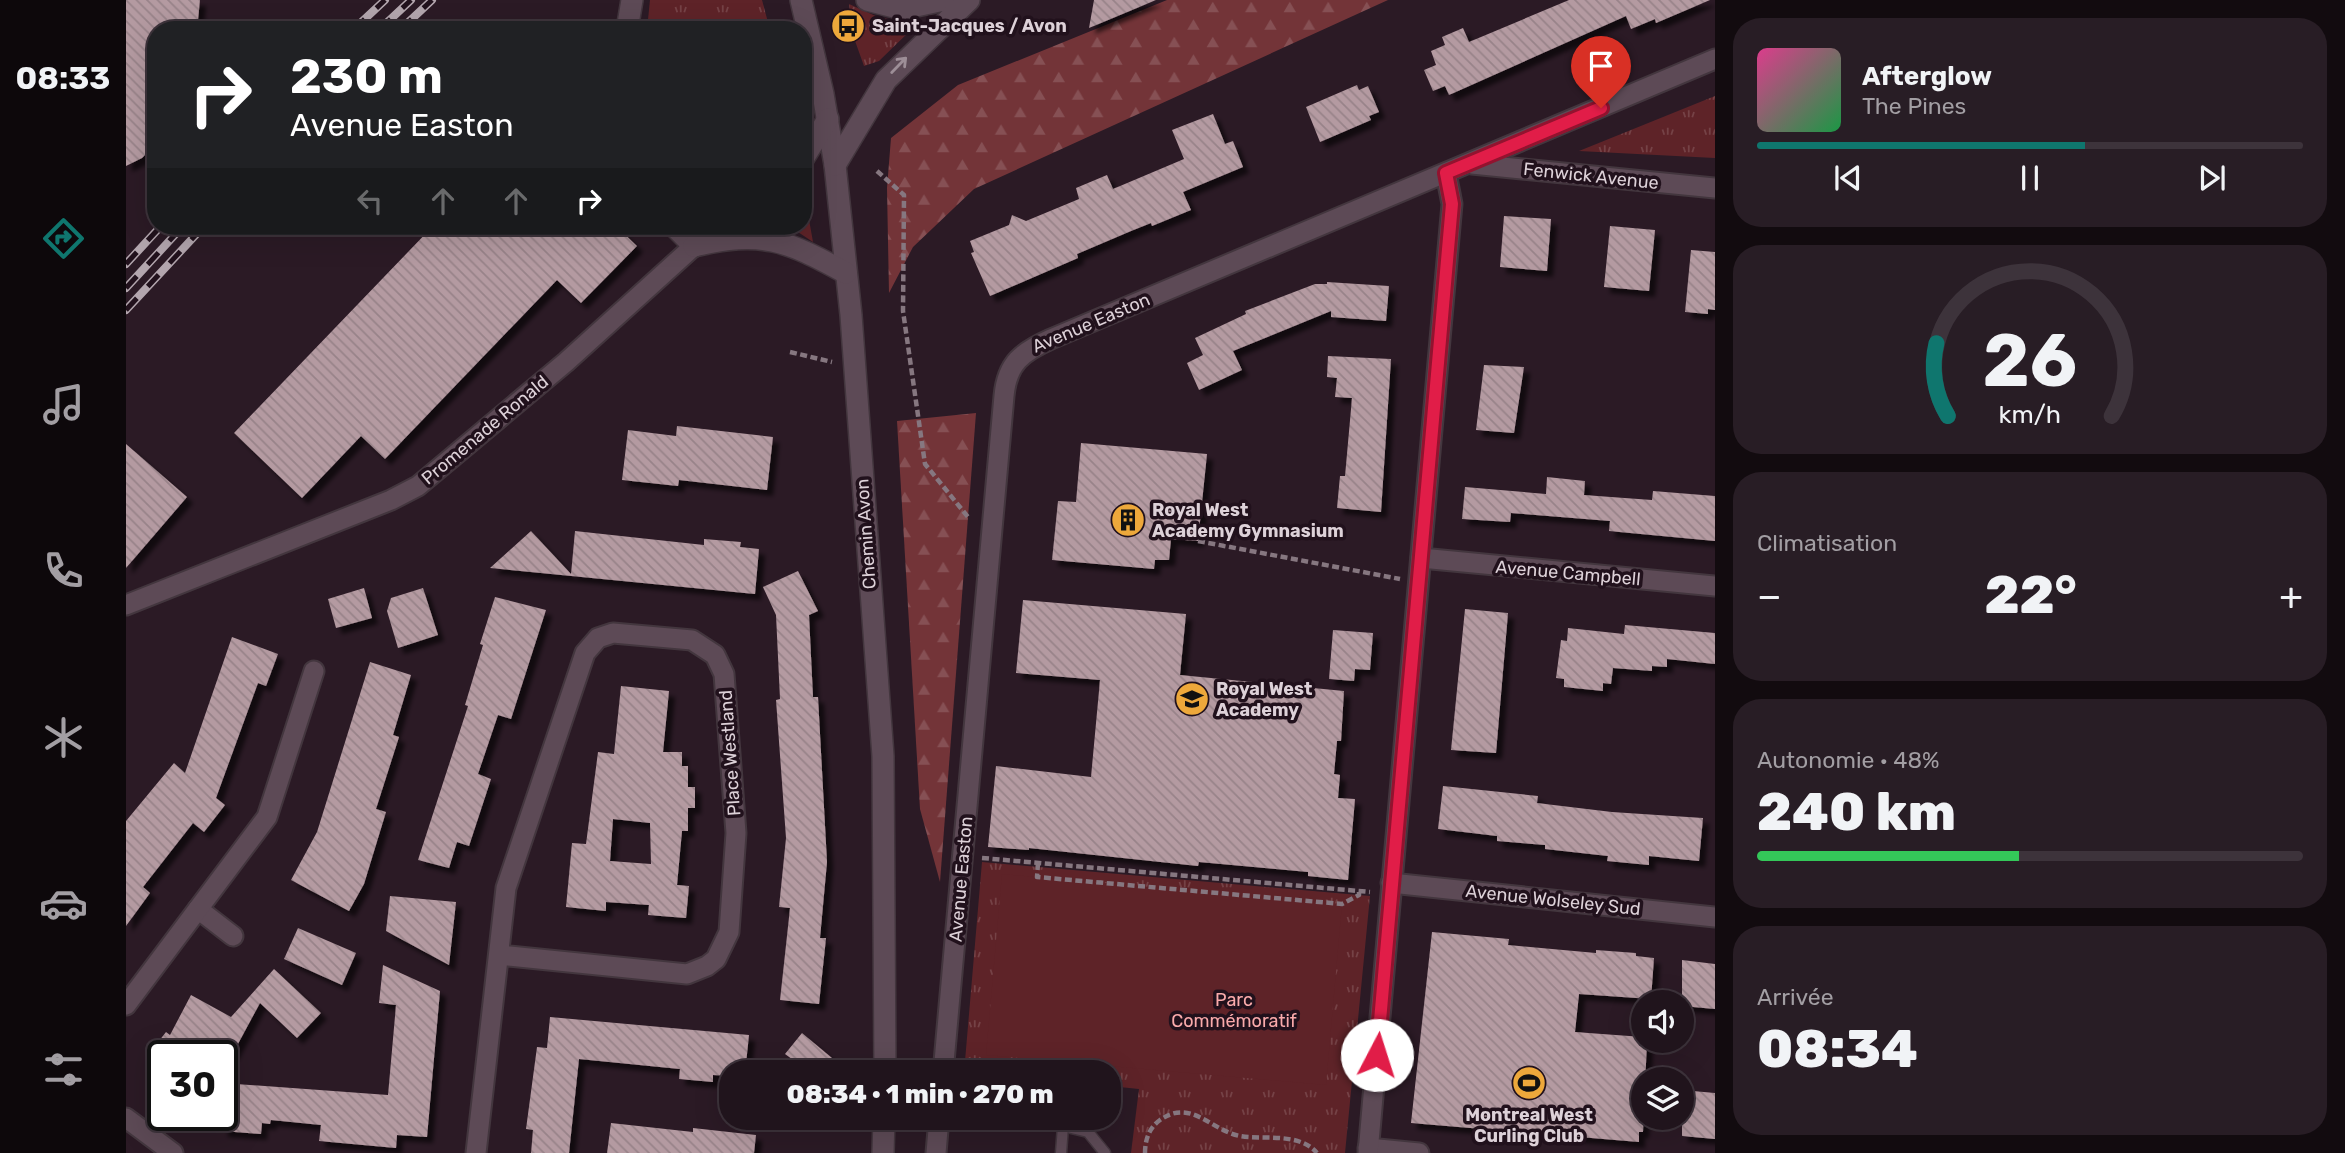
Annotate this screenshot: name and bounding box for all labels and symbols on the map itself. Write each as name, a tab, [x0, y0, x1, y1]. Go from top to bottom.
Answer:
bus stop icon: Saint-Jacques / Avon	[829, 7, 867, 45]
place label: Saint-Jacques / Avon	[872, 15, 1067, 37]
pin	[1571, 36, 1631, 108]
one-way arrow	[891, 57, 908, 74]
street label: Fenwick Avenue	[1522, 158, 1660, 194]
street label: Avenue Easton	[1029, 288, 1153, 358]
street label: Promenade Ronald	[417, 371, 553, 489]
street label: Chemin Avon	[851, 478, 881, 590]
place label: Royal West Academy Gymnasium	[1152, 499, 1344, 542]
building icon: Royal West Academy Gymnasium	[1109, 501, 1147, 539]
street label: Avenue Campbell	[1494, 556, 1642, 590]
place label: Royal West Academy	[1216, 678, 1312, 721]
school or university icon: Royal West Academy	[1173, 680, 1211, 718]
street label: Place Westland	[715, 689, 745, 817]
street label: Avenue Easton	[945, 815, 977, 943]
street label: Avenue Wolseley Sud	[1464, 880, 1642, 920]
park label: Parc Commémoratif	[1171, 989, 1297, 1032]
position arrow	[1340, 1018, 1414, 1092]
speed limit sign: 30	[147, 1040, 238, 1131]
sports icon: Montreal West Curling Club	[1510, 1064, 1548, 1102]
place label: Montreal West Curling Club	[1465, 1104, 1593, 1147]

